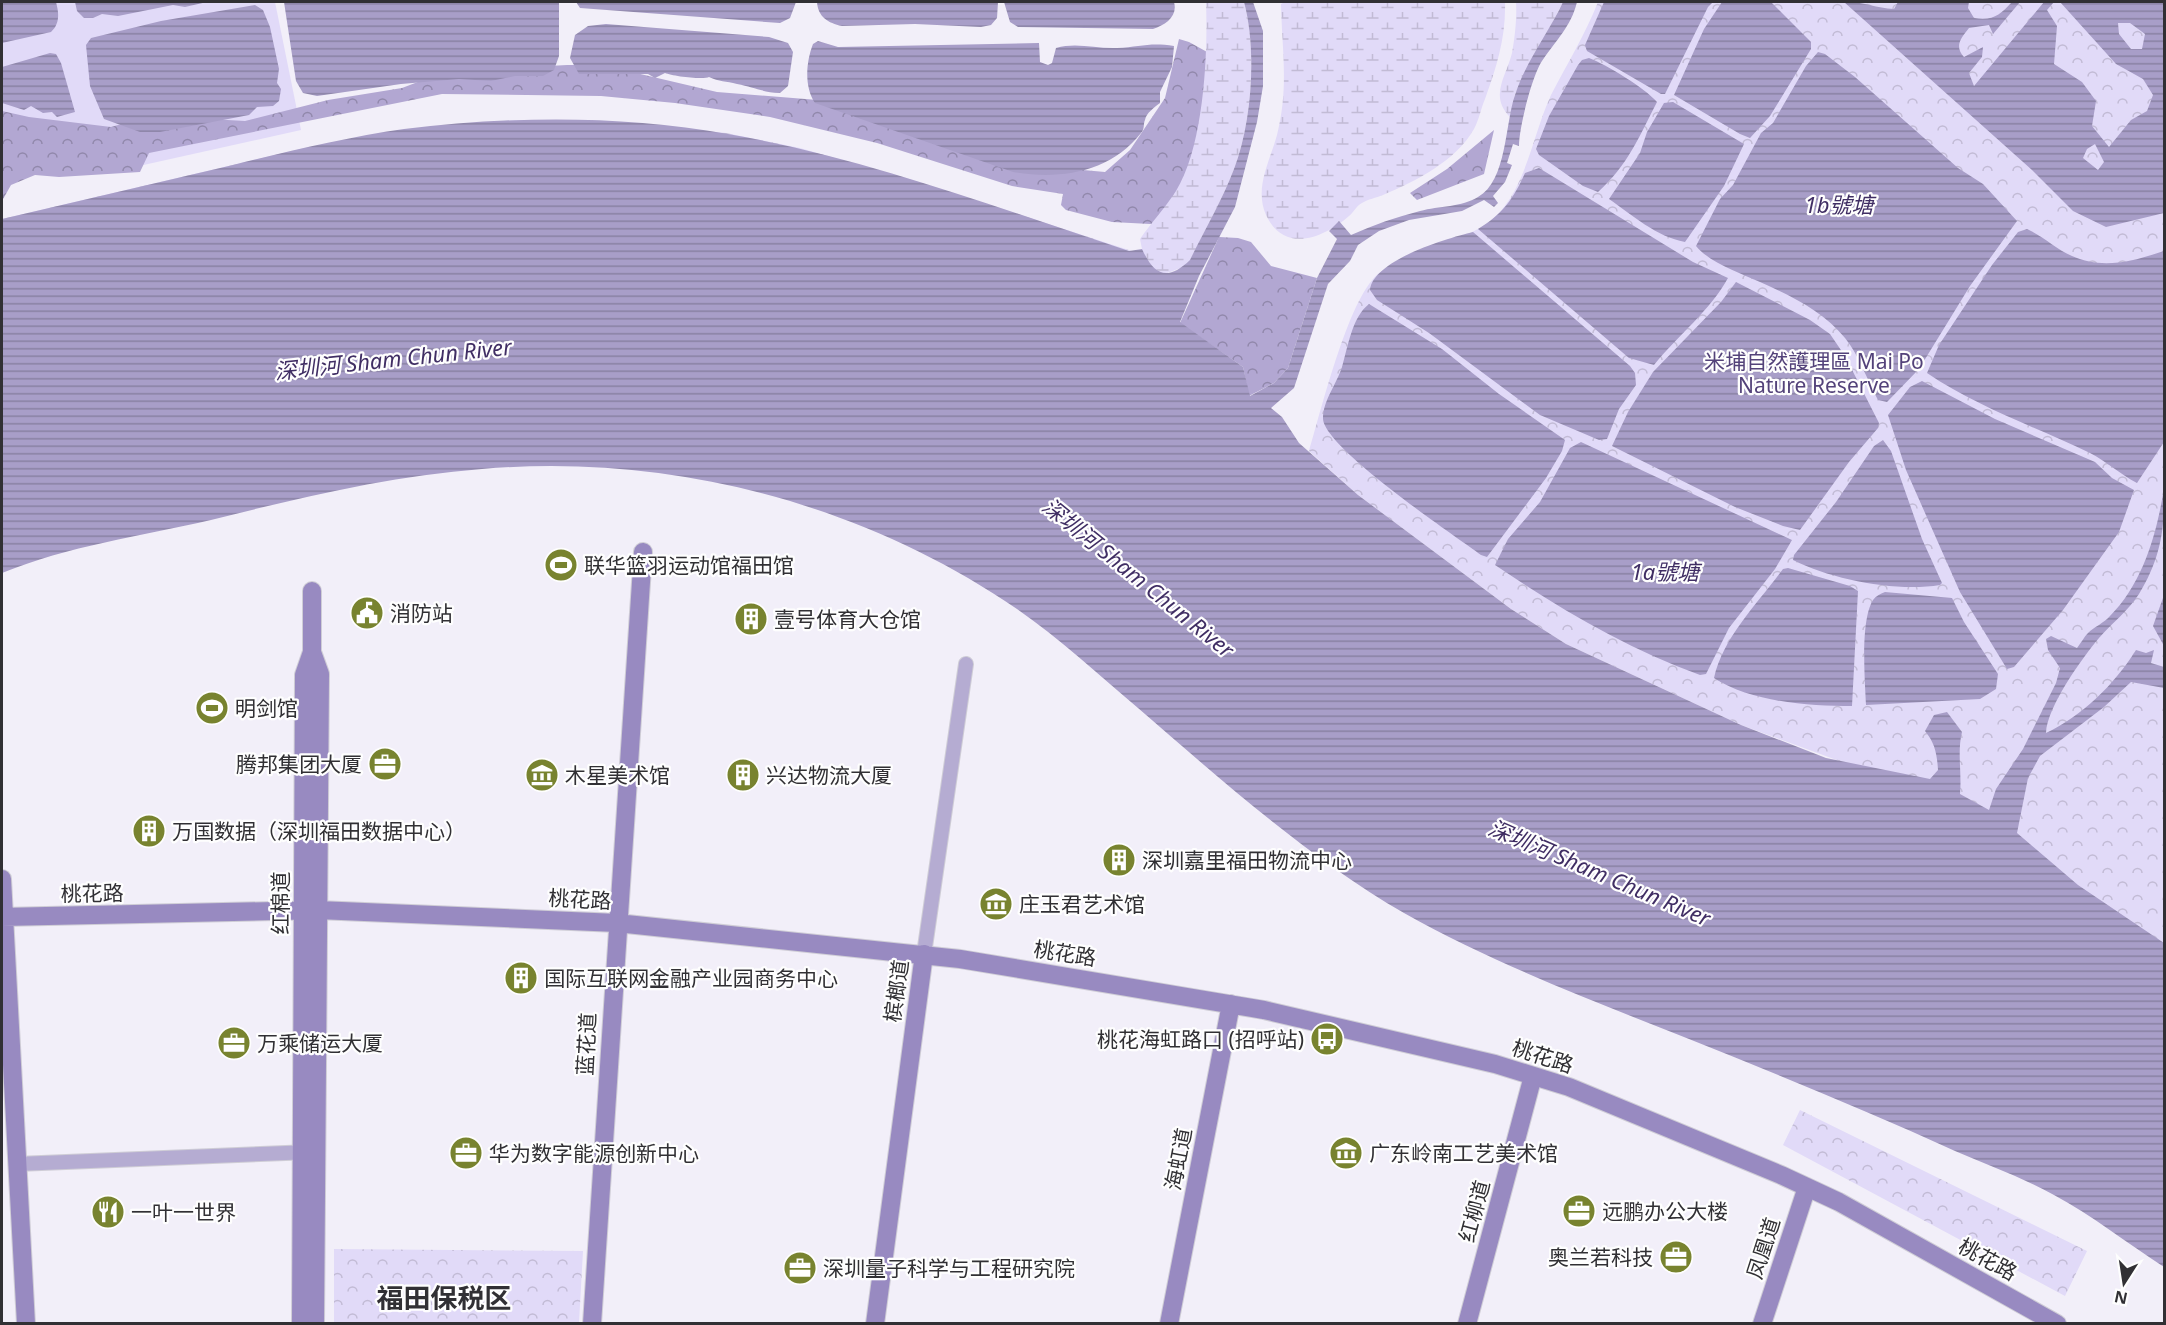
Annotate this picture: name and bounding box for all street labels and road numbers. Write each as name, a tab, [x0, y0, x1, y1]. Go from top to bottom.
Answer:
street label: 红棉道	[266, 872, 294, 935]
street label: 桃花路	[60, 878, 124, 908]
street label: 桃花路	[548, 883, 612, 915]
street label: 桃花路	[1032, 934, 1098, 972]
street label: 槟榔道	[878, 958, 914, 1024]
street label: 蓝花道	[570, 1012, 602, 1076]
street label: 桃花路	[1509, 1033, 1577, 1079]
street label: 海虹道	[1158, 1125, 1198, 1193]
street label: 红柳道	[1452, 1177, 1496, 1245]
street label: 凤凰道	[1740, 1214, 1786, 1282]
street label: 桃花路	[1954, 1231, 2022, 1287]

